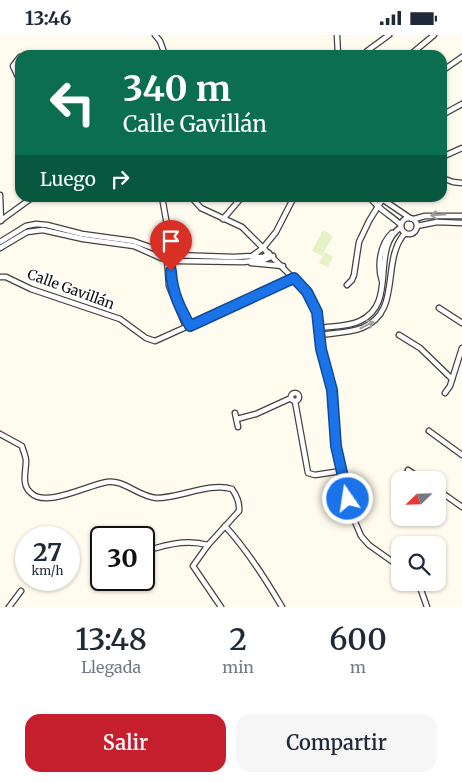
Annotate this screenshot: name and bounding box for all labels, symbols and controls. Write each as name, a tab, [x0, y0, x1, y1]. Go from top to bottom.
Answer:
text: 13:46	[25, 6, 71, 30]
text: 340 m	[123, 67, 231, 111]
icon: left	[40, 70, 105, 135]
text: Calle Gavillán	[123, 110, 267, 138]
icon: right	[106, 165, 134, 193]
text: Luego	[40, 167, 96, 191]
one-way arrow	[430, 211, 446, 220]
pin	[150, 220, 192, 271]
icon: arrive	[157, 227, 185, 255]
street label: Calle Gavillán	[25, 265, 117, 313]
one-way arrow	[359, 320, 374, 330]
north arrow	[391, 471, 446, 526]
map controls	[391, 471, 446, 591]
position arrow	[321, 472, 373, 524]
speed limit sign: 30	[90, 526, 155, 591]
text: 27	[33, 536, 62, 568]
button: search	[391, 536, 446, 591]
text: km/h	[32, 563, 63, 578]
text: 13:48	[75, 620, 147, 658]
text: 2	[229, 620, 247, 658]
text: 600	[329, 620, 387, 658]
text: Llegada	[81, 657, 141, 677]
text: min	[222, 657, 254, 677]
text: m	[350, 657, 366, 677]
button: Salir	[25, 714, 226, 772]
button: Compartir	[236, 714, 437, 772]

